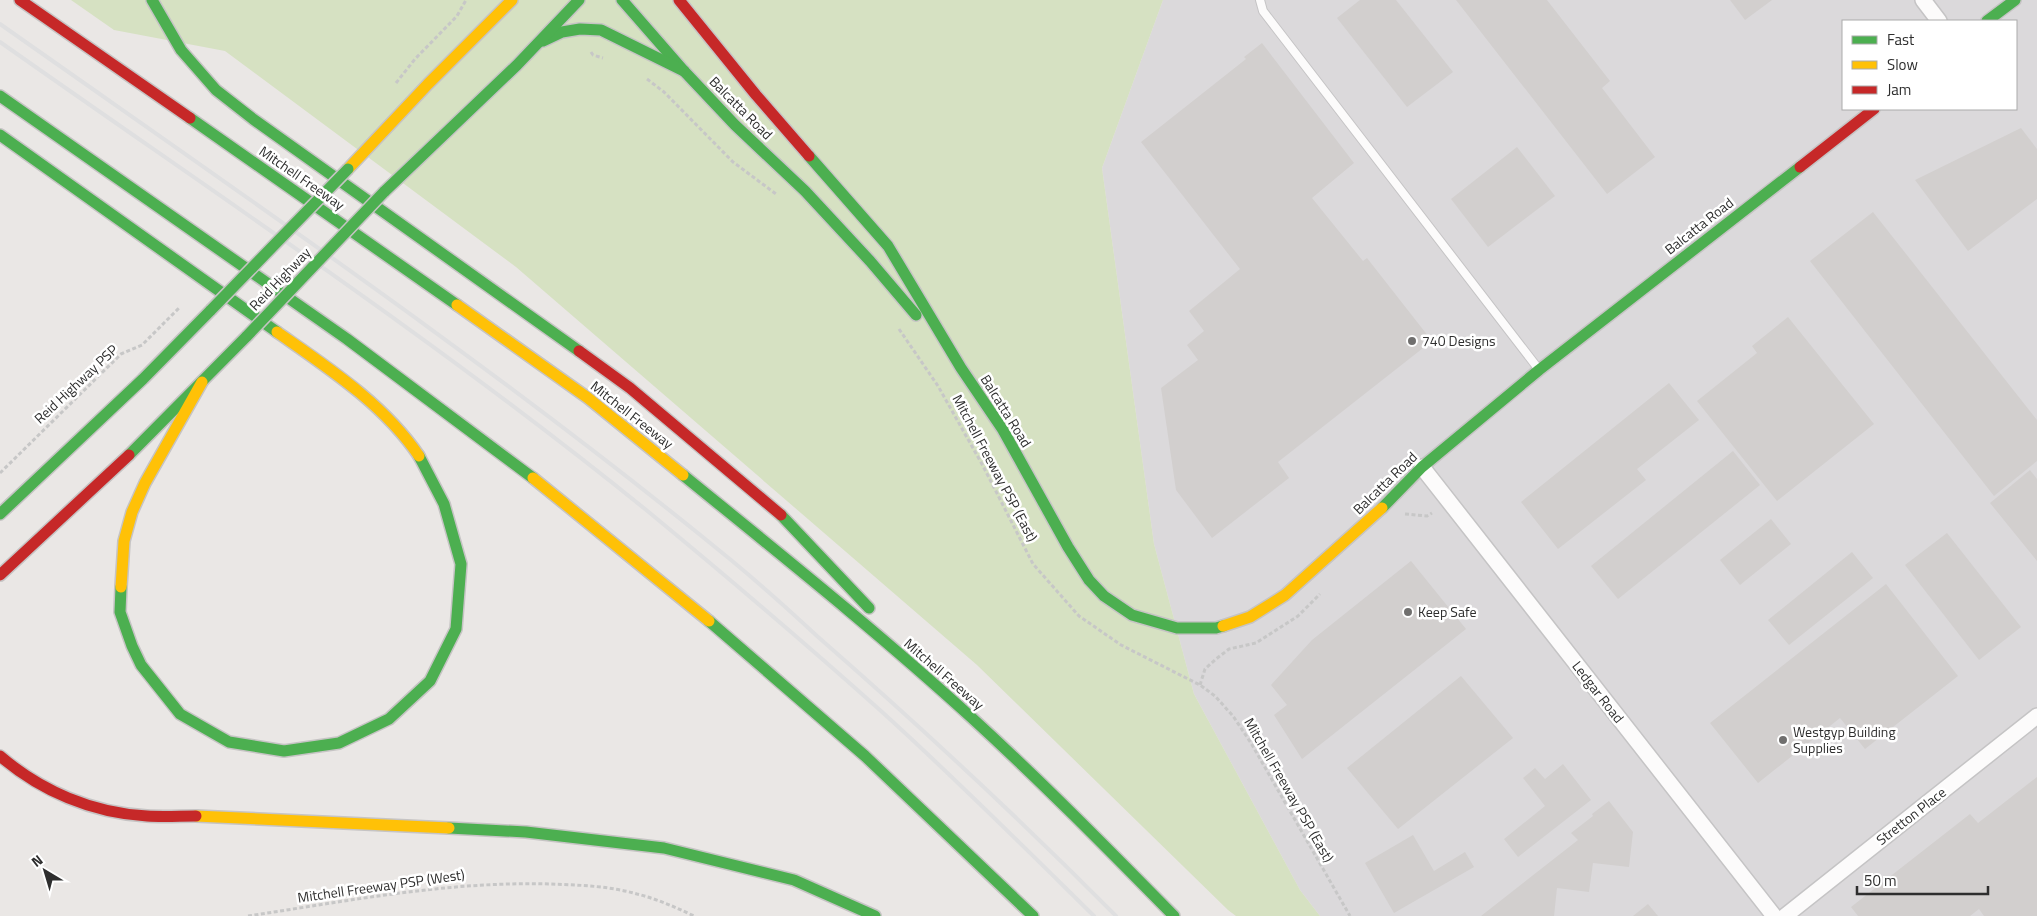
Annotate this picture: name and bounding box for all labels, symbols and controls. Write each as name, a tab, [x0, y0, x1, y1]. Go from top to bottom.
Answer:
legend	[1842, 20, 2017, 110]
text: Fast	[1887, 28, 1915, 51]
text: Slow	[1887, 53, 1918, 76]
street label: Balcatta Road	[705, 71, 778, 144]
text: Jam	[1887, 78, 1911, 101]
street label: Mitchell Freeway	[255, 140, 350, 215]
street label: Balcatta Road	[1660, 192, 1738, 259]
street label: Reid Highway	[244, 242, 315, 315]
place label: 740 Designs	[1422, 330, 1496, 351]
marker: 740 Designs	[1406, 335, 1418, 347]
street label: Reid Highway PSP	[29, 339, 122, 428]
street label: Balcatta Road	[976, 370, 1037, 451]
street label: Mitchell Freeway	[586, 376, 678, 454]
street label: Mitchell Freeway PSP (East)	[948, 390, 1043, 545]
street label: Balcatta Road	[1348, 447, 1422, 519]
place label: Keep Safe	[1418, 601, 1477, 622]
marker: Keep Safe	[1402, 606, 1414, 618]
street label: Mitchell Freeway	[900, 633, 989, 715]
street label: Ledgar Road	[1567, 656, 1629, 727]
street label: Mitchell Freeway PSP (East)	[1239, 713, 1340, 866]
place label: Westgyp Building Supplies	[1793, 721, 1896, 758]
marker: Westgyp Building Supplies	[1777, 734, 1789, 746]
street label: Stretton Place	[1871, 782, 1950, 850]
north arrow	[20, 846, 70, 896]
text: N	[26, 849, 47, 872]
street label: Mitchell Freeway PSP (West)	[296, 863, 466, 908]
scale bar	[1857, 864, 1988, 896]
text: 50 m	[1864, 869, 1897, 892]

